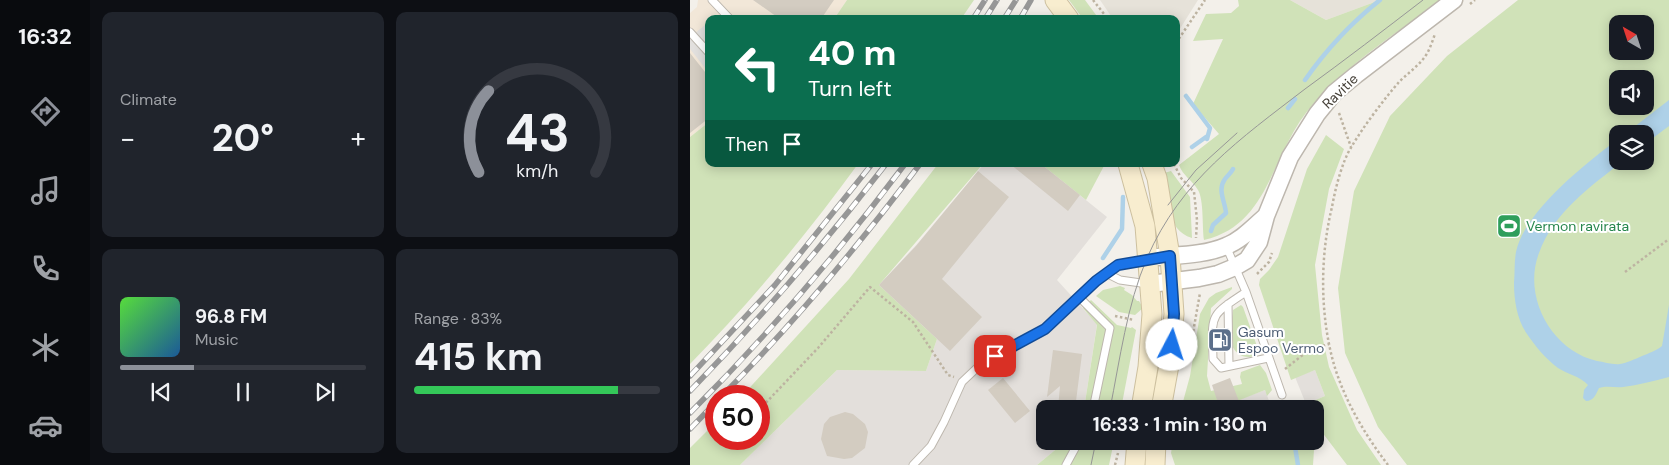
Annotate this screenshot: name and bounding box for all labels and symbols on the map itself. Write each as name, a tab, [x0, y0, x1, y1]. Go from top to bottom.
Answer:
north arrow	[1609, 15, 1654, 60]
street label: Ravitie	[1318, 70, 1362, 112]
sports icon: Vermon ravirata	[1496, 213, 1522, 239]
place label: Vermon ravirata	[1526, 217, 1629, 235]
position arrow	[1145, 318, 1197, 370]
place label: Gasum Espoo Vermo	[1238, 323, 1324, 357]
fuel station icon: Gasum Espoo Vermo	[1207, 327, 1233, 353]
pin	[974, 335, 1016, 377]
speed limit sign: 50	[705, 385, 770, 450]

